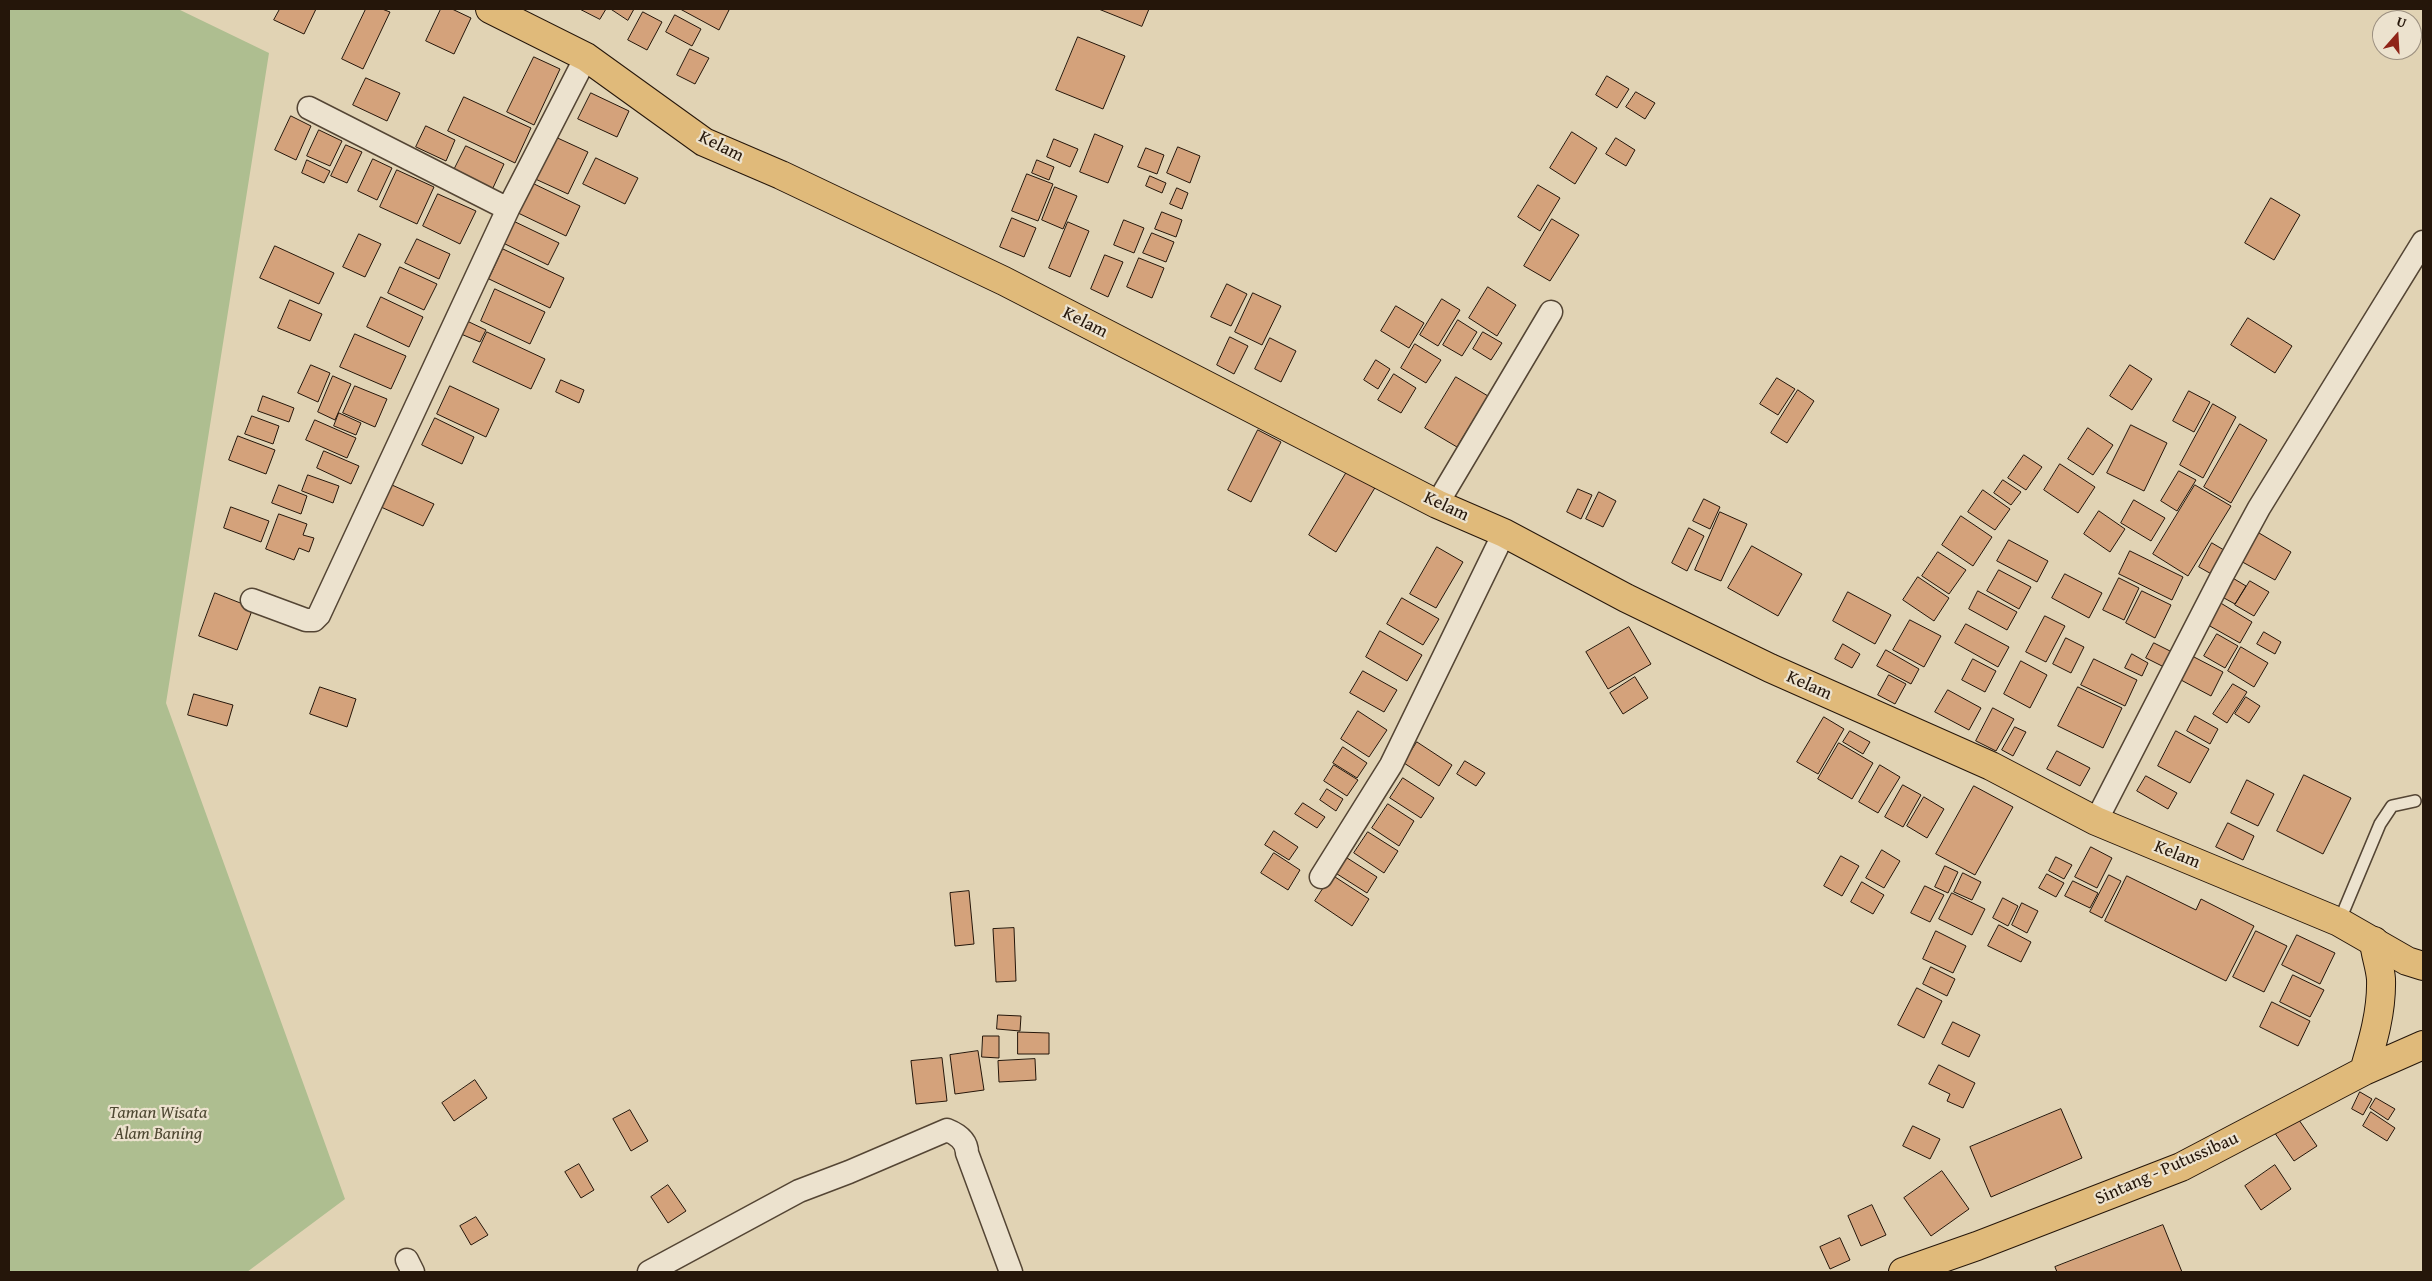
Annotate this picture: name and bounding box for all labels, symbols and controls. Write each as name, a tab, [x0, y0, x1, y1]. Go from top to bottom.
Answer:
north arrow	[2372, 10, 2422, 60]
text: U	[2394, 11, 2409, 33]
street label: Kelam	[695, 127, 747, 167]
street label: Kelam	[1059, 303, 1111, 343]
street label: Kelam	[1420, 487, 1472, 527]
street label: Kelam	[1783, 667, 1835, 705]
street label: Kelam	[2151, 836, 2203, 874]
park label: Taman Wisata Alam Baning	[109, 1102, 207, 1144]
street label: Sintang - Putussibau	[2092, 1128, 2242, 1210]

